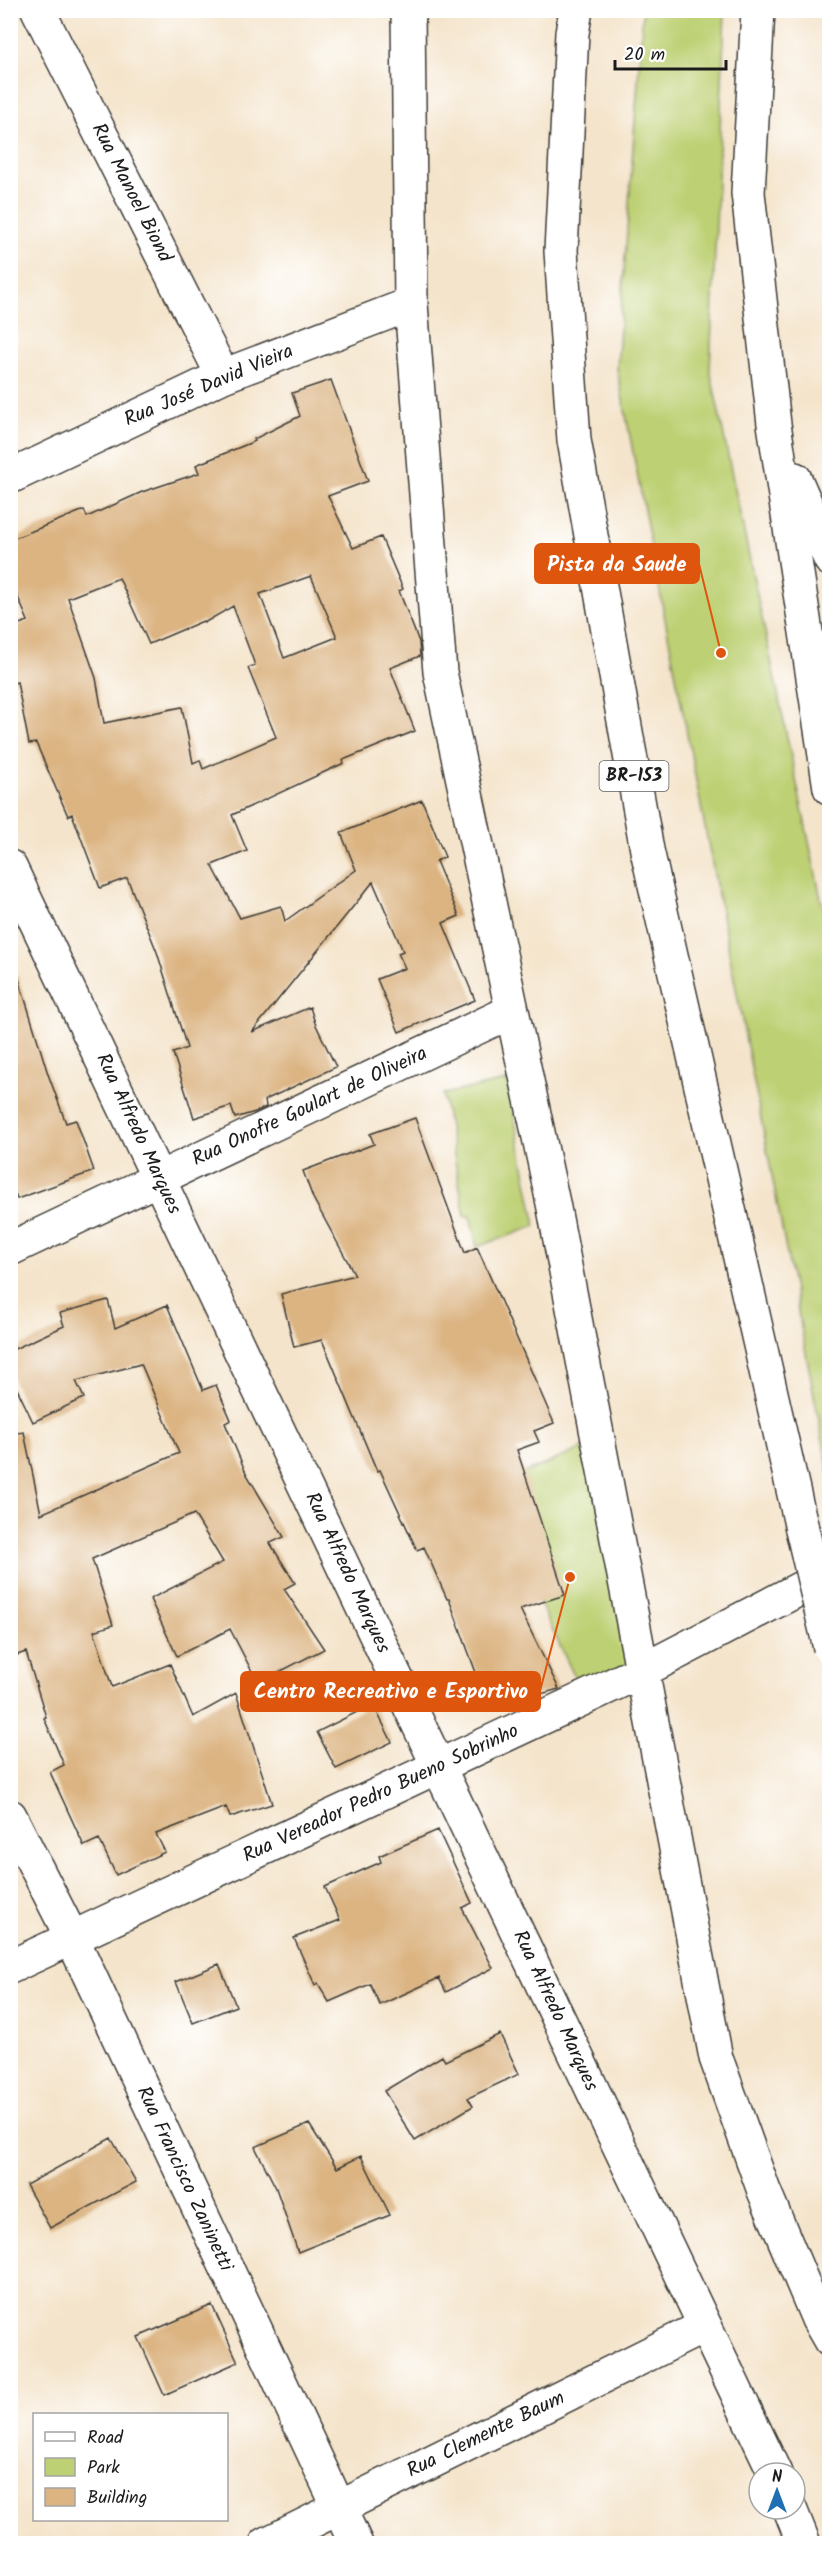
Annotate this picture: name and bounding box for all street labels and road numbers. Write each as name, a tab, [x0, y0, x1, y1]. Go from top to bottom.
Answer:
street label: Rua Manoel Biond	[82, 118, 180, 269]
street label: Rua José David Vieira	[119, 336, 299, 436]
road number: BR-153	[600, 761, 668, 791]
street label: Rua Onofre Goulart de Oliveira	[187, 1038, 433, 1176]
street label: Rua Alfredo Marques	[87, 1048, 190, 1220]
street label: Rua Alfredo Marques	[296, 1487, 399, 1659]
street label: Rua Vereador Pedro Bueno Sobrinho	[238, 1716, 524, 1872]
street label: Rua Alfredo Marques	[504, 1925, 607, 2097]
street label: Rua Francisco Zaninetti	[127, 2081, 242, 2278]
street label: Rua Clemente Baum	[401, 2383, 571, 2487]

